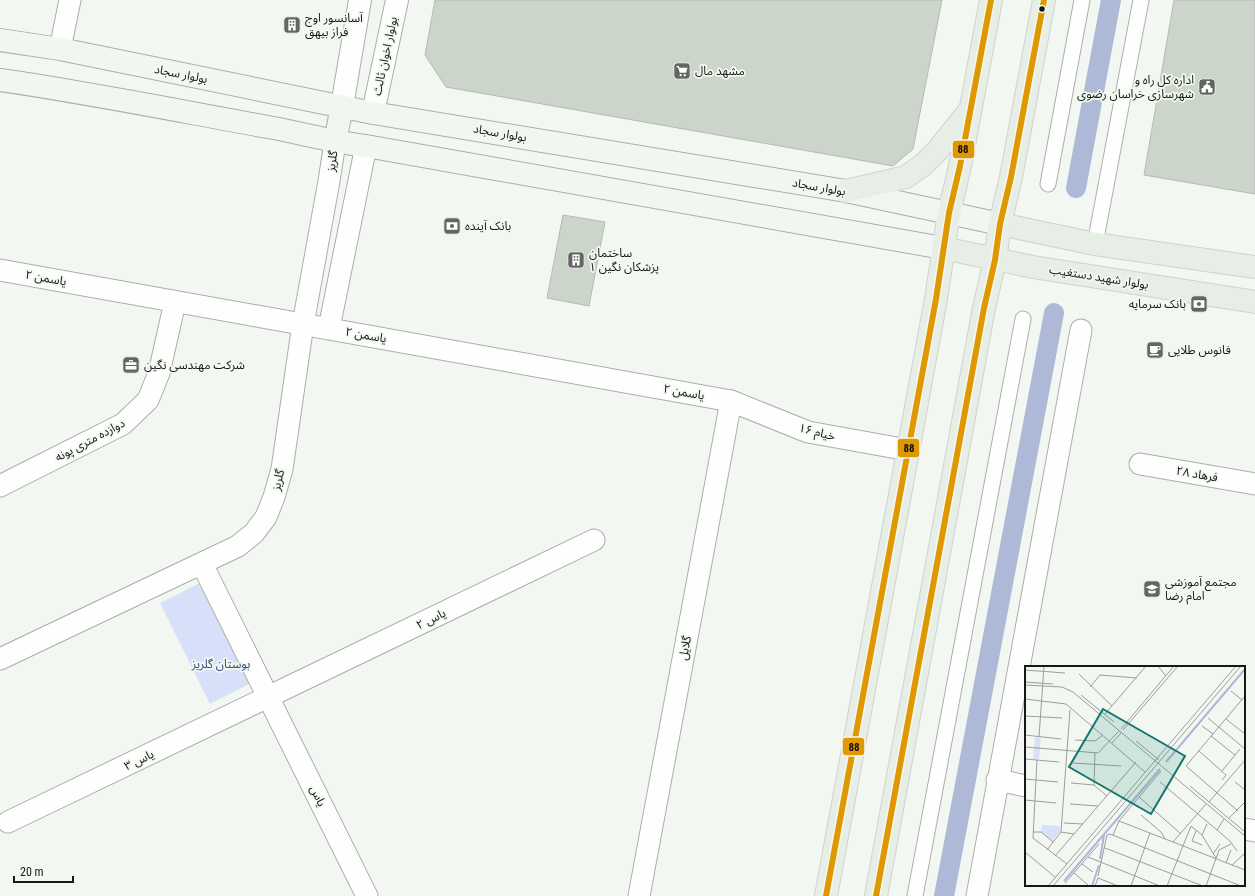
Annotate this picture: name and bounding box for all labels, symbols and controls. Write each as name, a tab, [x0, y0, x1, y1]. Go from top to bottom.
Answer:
unlabelled marker	[1037, 4, 1047, 14]
place label: آسانسور اوج فراز بیهق	[305, 11, 363, 40]
building icon: آسانسور اوج فراز بیهق	[282, 15, 302, 35]
street label: بولوار اخوان ثالث	[370, 15, 400, 97]
supermarket icon: مشهد مال	[672, 61, 692, 81]
street label: بولوار سجاد	[153, 62, 209, 86]
place label: مشهد مال	[695, 64, 745, 78]
place label: اداره کل راه و شهرسازی خراسان رضوی	[1077, 73, 1194, 101]
public building icon: اداره کل راه و شهرسازی خراسان رضوی	[1197, 77, 1217, 97]
street label: بولوار سجاد	[472, 121, 528, 145]
line badge: 88	[952, 140, 975, 159]
text: 88	[957, 143, 969, 156]
street label: گلریز	[323, 148, 341, 174]
street label: بولوار سجاد	[791, 175, 847, 199]
bank icon: بانک آینده	[442, 216, 462, 236]
place label: بانک آینده	[465, 219, 511, 233]
place label: ساختمان پزشکان نگین ۱	[589, 246, 659, 275]
building icon: ساختمان پزشکان نگین ۱	[566, 250, 586, 270]
street label: بولوار شهید دستغیب	[1048, 262, 1150, 292]
street label: یاسمن ۲	[24, 267, 68, 289]
bank icon: بانک سرمایه	[1189, 294, 1209, 314]
place label: بانک سرمایه	[1129, 297, 1186, 311]
street label: یاسمن ۲	[344, 324, 388, 346]
cafe icon: فانوس طلایی	[1145, 340, 1165, 360]
place label: فانوس طلایی	[1168, 343, 1231, 357]
office icon: شرکت مهندسی نگین	[121, 355, 141, 375]
place label: شرکت مهندسی نگین	[144, 358, 245, 372]
street label: یاسمن ۲	[662, 381, 706, 403]
street label: دوازده متری پونه	[53, 416, 128, 465]
street label: خیام ۱۶	[797, 421, 837, 445]
line badge: 88	[897, 438, 920, 458]
text: 88	[903, 442, 915, 455]
street label: فرهاد ۲۸	[1175, 463, 1219, 485]
street label: گلریز	[269, 467, 288, 493]
place label: مجتمع آموزشی امام رضا	[1165, 575, 1237, 605]
school or university icon: مجتمع آموزشی امام رضا	[1142, 579, 1162, 599]
street label: یاس ۲	[414, 606, 448, 632]
street label: گلایل	[676, 634, 694, 661]
park label: بوستان گلریز	[191, 657, 250, 671]
inset map	[1025, 666, 1245, 886]
line badge: 88	[842, 737, 865, 756]
text: 88	[848, 741, 860, 754]
street label: یاس ۳	[122, 747, 156, 773]
street label: یاس	[307, 783, 329, 809]
scale bar	[14, 858, 73, 884]
text: 20 m	[20, 865, 44, 879]

